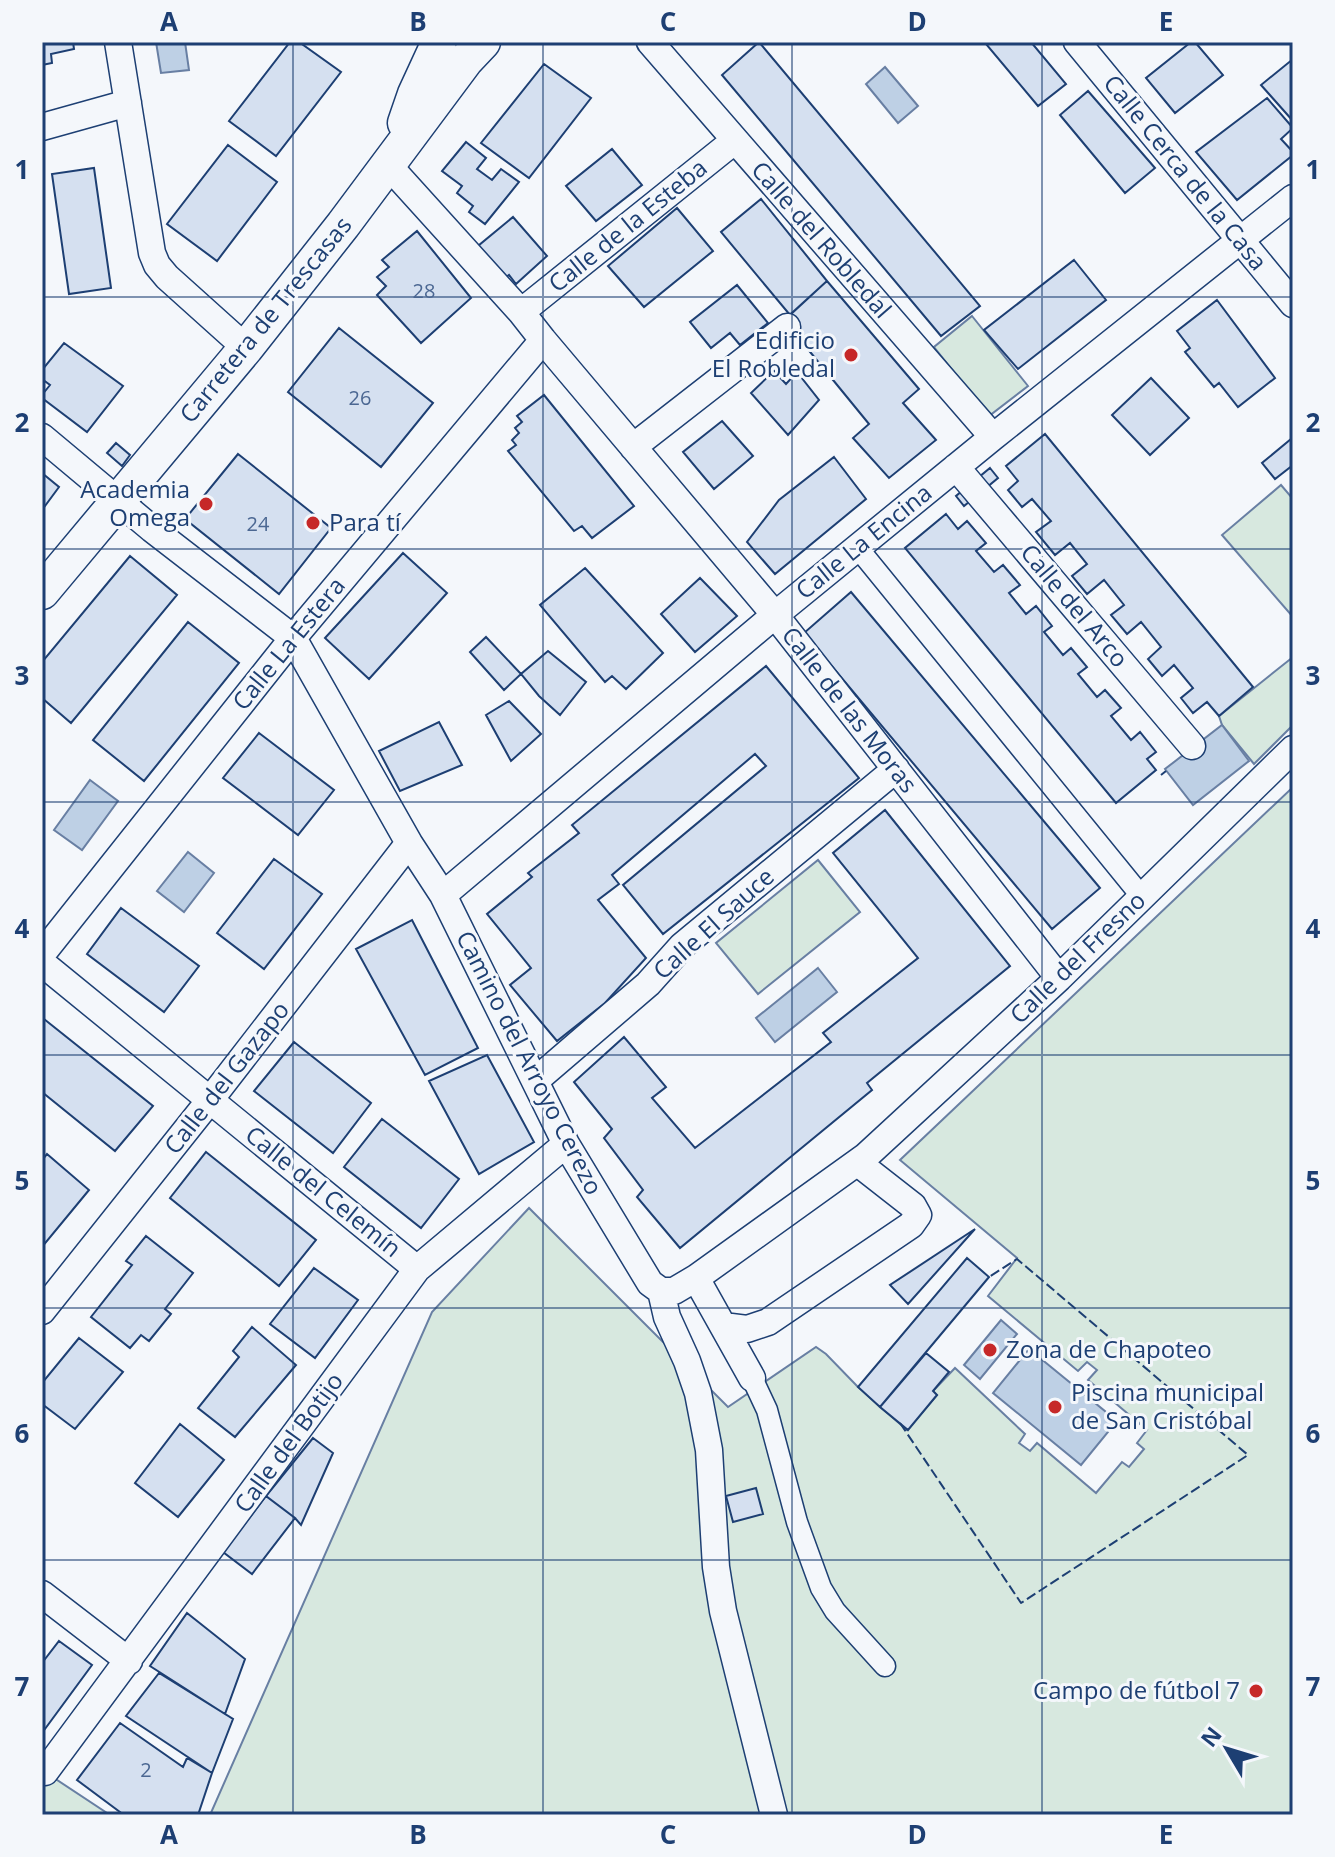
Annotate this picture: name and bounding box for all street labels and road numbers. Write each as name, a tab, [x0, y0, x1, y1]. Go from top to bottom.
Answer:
street label: Calle Cerca de la Casa	[1097, 67, 1275, 277]
street label: Calle de la Esteba	[541, 151, 713, 299]
street label: Calle del Robledal	[745, 153, 900, 325]
street label: Carretera de Trescasas	[171, 209, 358, 429]
street label: Calle La Encina	[788, 476, 938, 606]
street label: Calle del Arco	[1014, 536, 1137, 674]
street label: Calle La Estera	[224, 570, 352, 717]
street label: Calle de las Moras	[775, 619, 925, 799]
street label: Calle El Sauce	[645, 860, 781, 986]
street label: Calle del Fresno	[1002, 884, 1152, 1030]
street label: Camino del Arroyo Cerezo	[449, 925, 611, 1200]
street label: Calle del Gazapo	[156, 994, 296, 1160]
street label: Calle del Celemín	[239, 1118, 409, 1264]
street label: Calle del Botijo	[226, 1365, 350, 1519]

